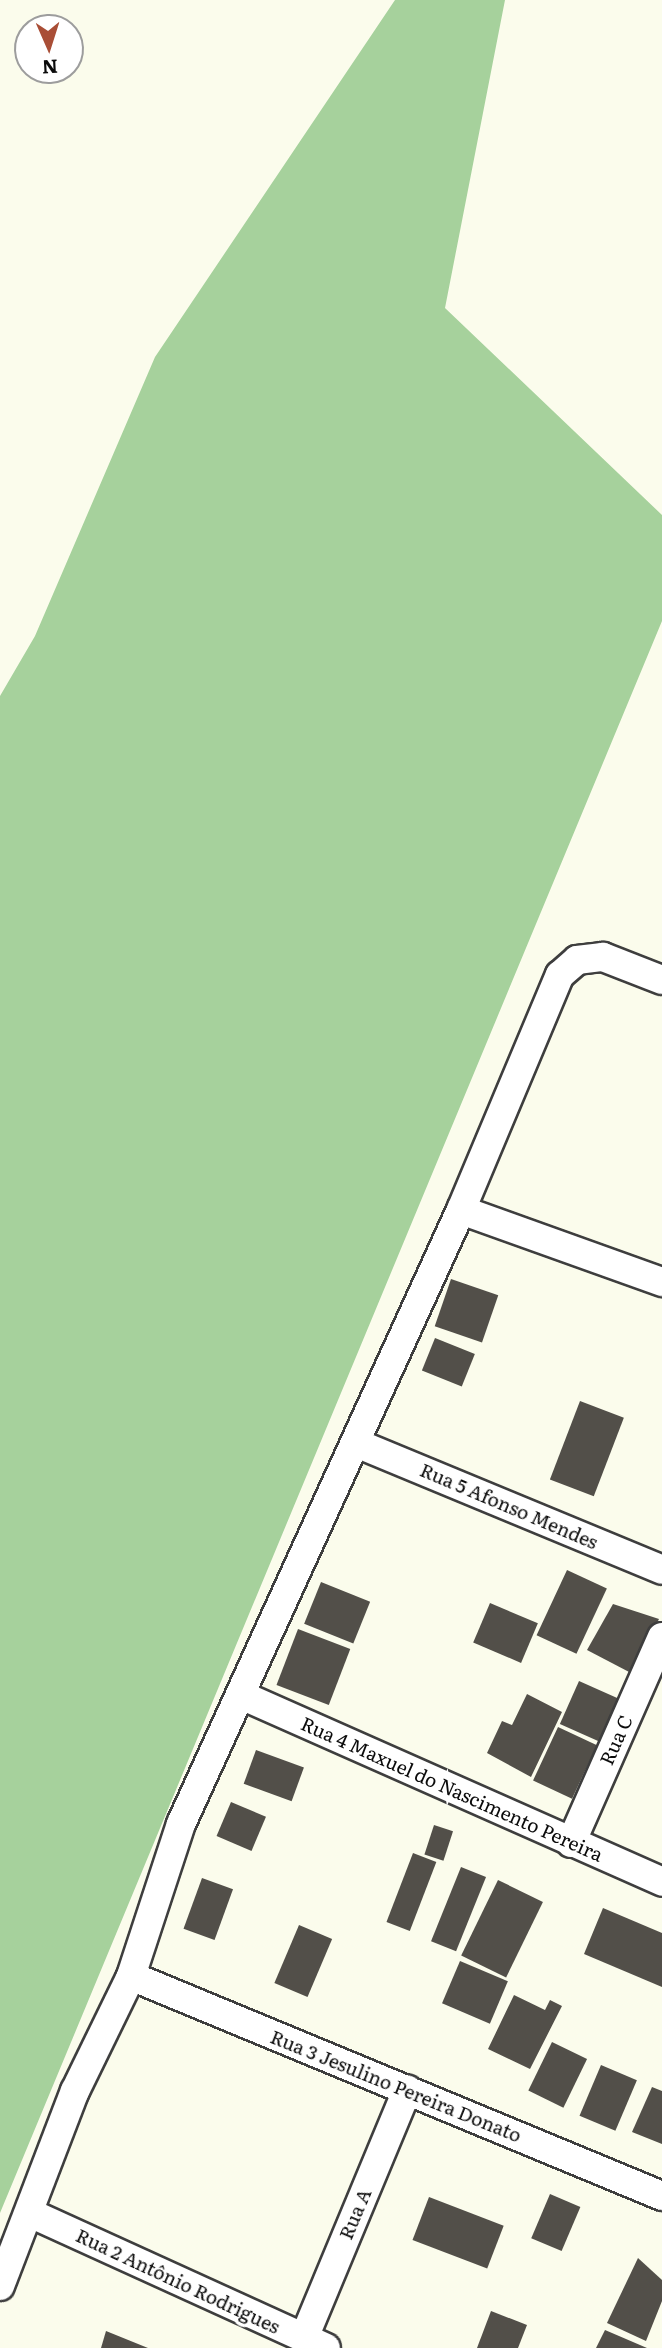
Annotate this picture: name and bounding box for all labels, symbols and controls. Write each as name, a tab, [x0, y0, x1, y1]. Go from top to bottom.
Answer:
north arrow	[14, 14, 84, 84]
text: N	[41, 54, 59, 82]
street label: Rua 5 Afonso Mendes	[417, 1458, 601, 1554]
street label: Rua C	[595, 1711, 637, 1769]
street label: Rua 4 Maxuel do Nascimento Pereira	[297, 1712, 607, 1866]
street label: Rua 3 Jesulino Pereira Donato	[267, 2025, 525, 2147]
street label: Rua A	[334, 2185, 376, 2243]
street label: Rua 2 Antônio Rodrigues	[72, 2224, 284, 2338]

